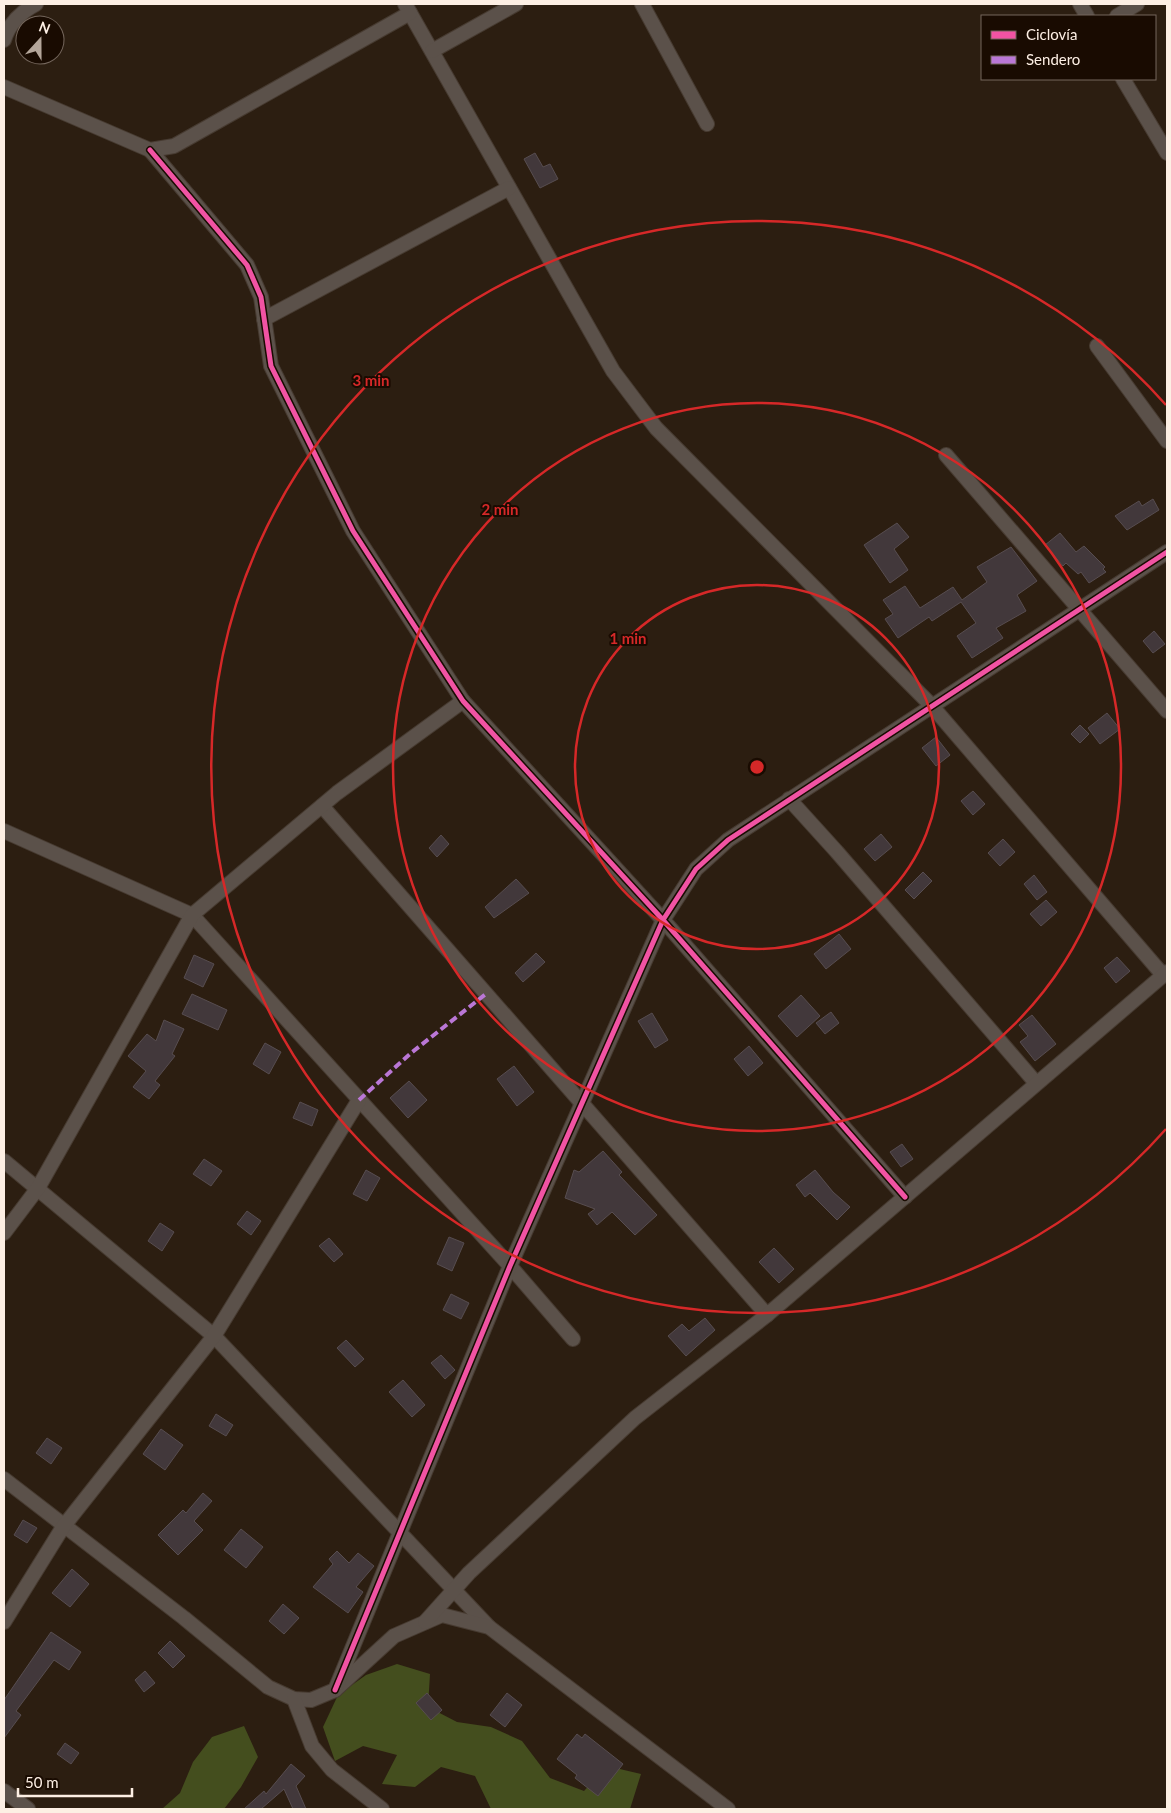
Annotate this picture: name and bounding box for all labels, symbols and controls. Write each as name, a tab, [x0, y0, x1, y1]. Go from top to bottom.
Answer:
north arrow	[15, 15, 65, 65]
legend	[981, 15, 1156, 80]
text: N	[37, 18, 53, 37]
text: Ciclovía	[1026, 25, 1077, 43]
text: Sendero	[1026, 50, 1080, 68]
text: 3 min	[352, 371, 390, 389]
text: 2 min	[481, 500, 519, 518]
text: 1 min	[609, 629, 647, 647]
centre of rings	[748, 758, 766, 776]
scale bar	[18, 1766, 131, 1798]
text: 50 m	[25, 1773, 59, 1791]

